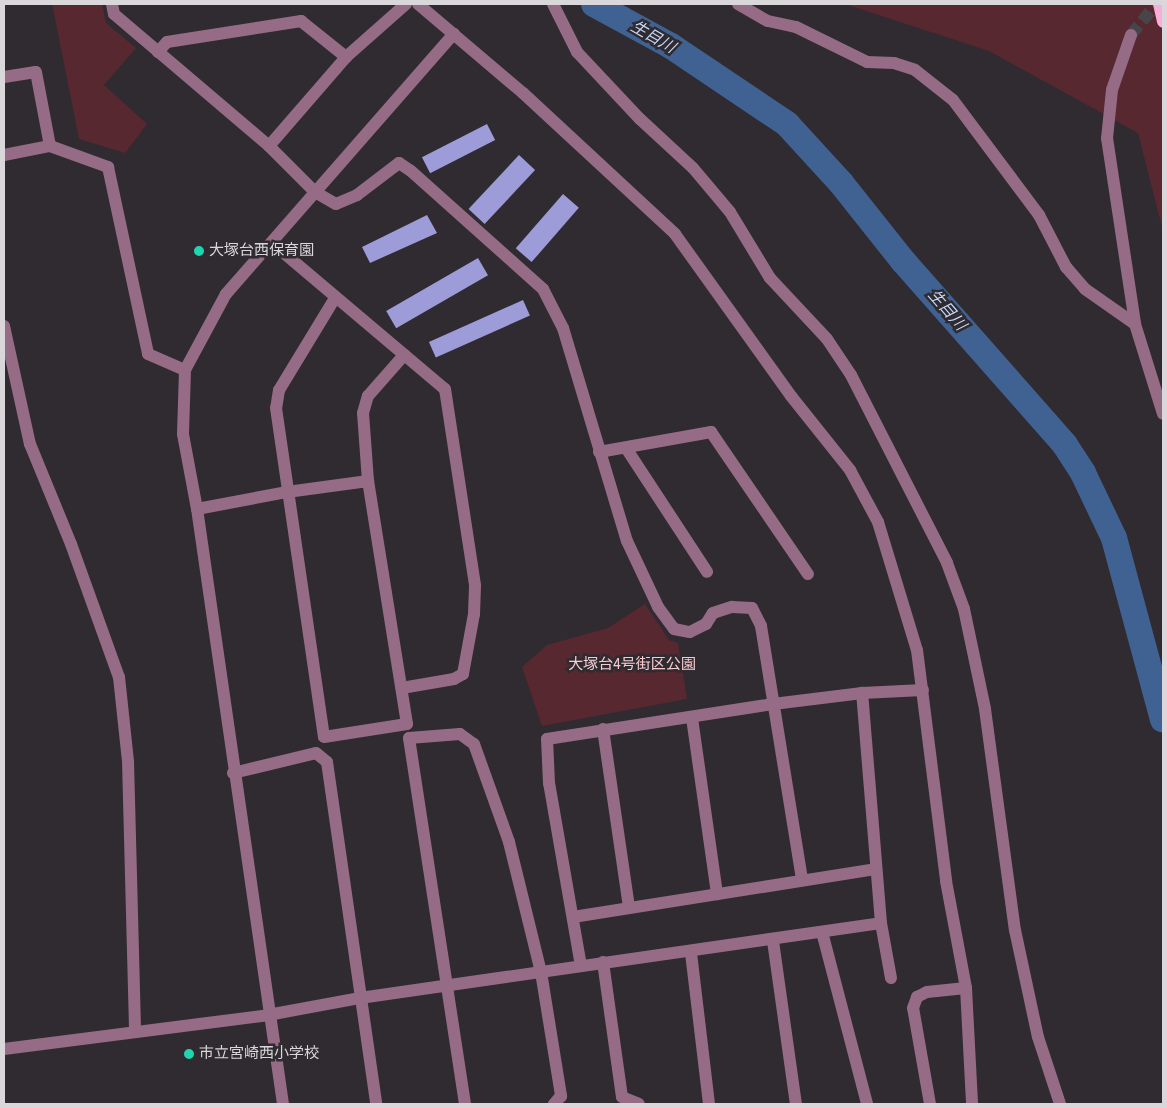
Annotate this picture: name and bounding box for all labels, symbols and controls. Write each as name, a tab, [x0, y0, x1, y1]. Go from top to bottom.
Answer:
water label: 生目川	[627, 17, 679, 57]
place label: 大塚台西保育園	[209, 242, 314, 260]
marker: 大塚台西保育園	[193, 245, 205, 257]
water label: 生目川	[924, 286, 970, 334]
park label: 大塚台4号街区公園	[568, 656, 696, 674]
place label: 市立宮崎西小学校	[199, 1045, 319, 1063]
marker: 市立宮崎西小学校	[183, 1048, 195, 1060]

